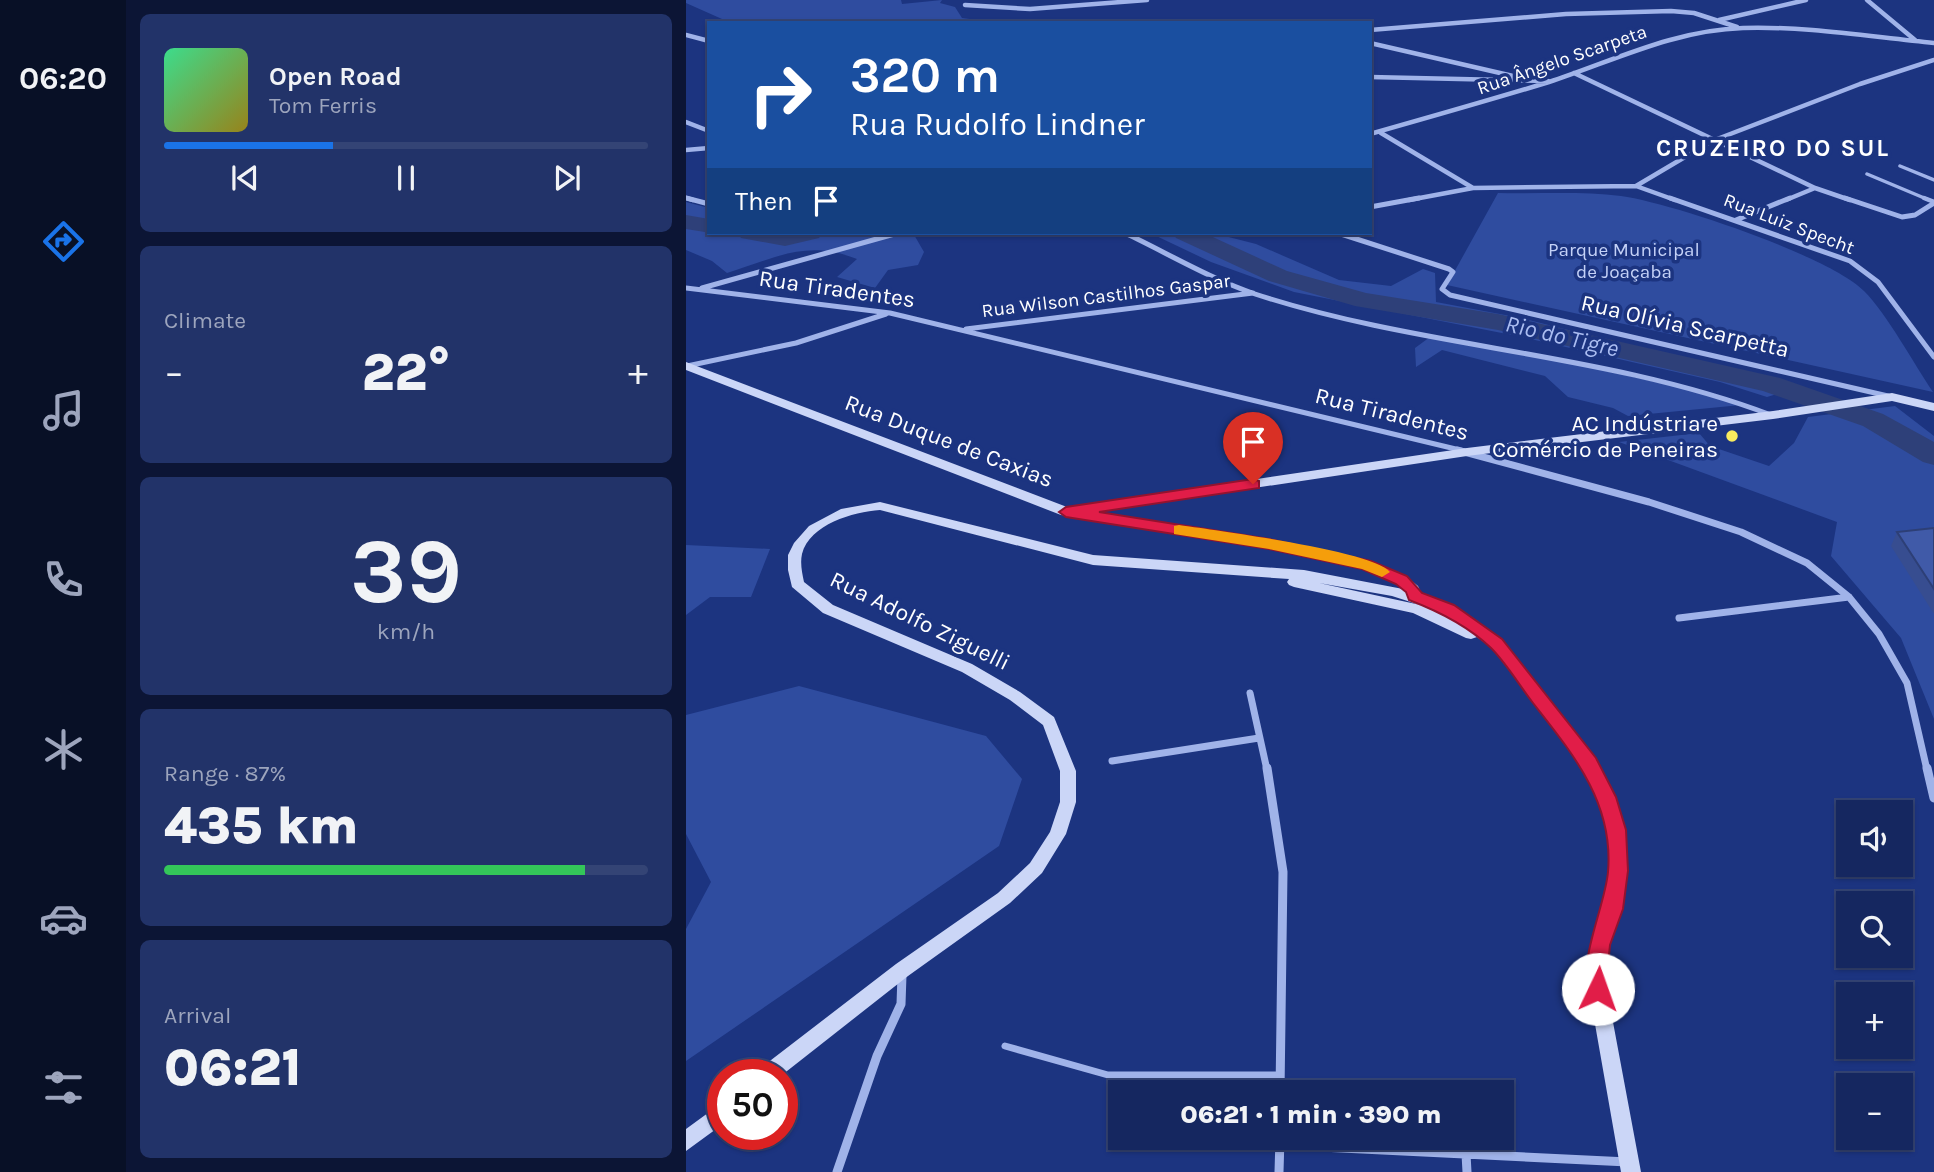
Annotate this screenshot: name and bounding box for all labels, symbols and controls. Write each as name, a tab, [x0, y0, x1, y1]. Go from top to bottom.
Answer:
street label: Rua Ângelo Scarpeta	[1474, 21, 1650, 99]
text: 320 m	[850, 47, 1000, 104]
icon: right	[735, 49, 826, 140]
text: 06:20	[19, 60, 107, 97]
text: Open Road	[269, 61, 402, 92]
text: Tom Ferris	[269, 92, 377, 119]
text: Rua Rudolfo Lindner	[850, 106, 1145, 143]
district label: CRUZEIRO DO SUL	[1656, 134, 1890, 162]
icon: previous	[226, 159, 264, 197]
icon: pause	[387, 159, 425, 197]
icon: next	[548, 159, 586, 197]
icon: arrive	[807, 182, 845, 220]
text: Then	[735, 186, 793, 217]
street label: Rua Luiz Specht	[1720, 189, 1858, 259]
icon: directions	[39, 217, 88, 266]
park label: Parque Municipal de Joaçaba	[1548, 239, 1700, 283]
street label: Rua Tiradentes	[757, 265, 917, 313]
street label: Rua Wilson Castilhos Gaspar	[981, 270, 1232, 322]
street label: Rua Olívia Scarpetta	[1578, 289, 1792, 363]
text: Climate	[164, 307, 246, 334]
water label: Rio do Tigre	[1503, 309, 1621, 363]
text: 22°	[362, 342, 450, 403]
text: −	[164, 350, 184, 395]
text: +	[628, 350, 648, 395]
street label: Rua Tiradentes	[1312, 382, 1472, 446]
icon: music	[39, 386, 88, 435]
street label: Rua Duque de Caxias	[841, 389, 1057, 493]
place label: AC Indústria e Comércio de Peneiras	[1492, 410, 1718, 463]
pin	[1223, 412, 1283, 484]
icon: arrive	[1234, 423, 1272, 461]
marker: AC Indústria e Comércio de Peneiras	[1724, 428, 1740, 444]
text: 39	[350, 519, 462, 625]
icon: phone	[39, 555, 88, 604]
street label: Rua Adolfo Ziguelli	[826, 566, 1014, 676]
text: km/h	[377, 618, 435, 645]
icon: climate	[39, 725, 88, 774]
text: Range · 87%	[164, 760, 286, 787]
text: 435 km	[164, 795, 359, 856]
map controls	[1836, 800, 1913, 1150]
button: sound	[1836, 800, 1913, 877]
button: search	[1836, 891, 1913, 968]
icon: car	[39, 894, 88, 943]
position arrow	[1561, 952, 1635, 1026]
button: +	[1836, 982, 1913, 1059]
text: Arrival	[164, 1002, 231, 1029]
text: 06:21	[164, 1037, 301, 1098]
speed limit sign: 50	[707, 1059, 798, 1150]
icon: filters	[39, 1063, 88, 1112]
button: −	[1836, 1073, 1913, 1150]
text: 06:21 · 1 min · 390 m	[1180, 1099, 1442, 1130]

